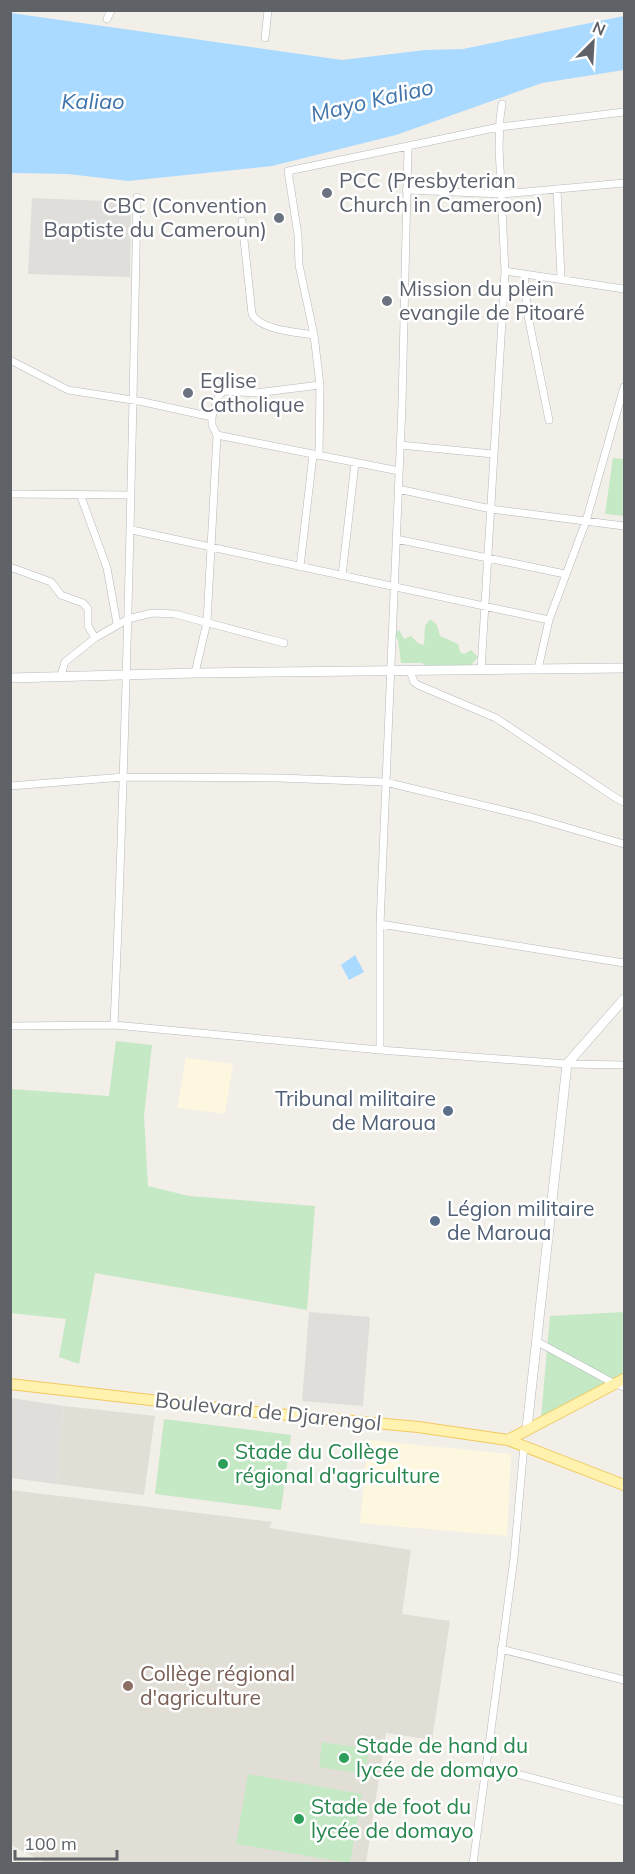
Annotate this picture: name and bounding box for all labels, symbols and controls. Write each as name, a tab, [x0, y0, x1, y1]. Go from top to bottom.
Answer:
north arrow	[563, 12, 623, 72]
text: N	[590, 17, 609, 40]
water label: Mayo Kaliao	[308, 72, 436, 128]
water label: Kaliao	[61, 87, 125, 115]
place label: PCC (Presbyterian Church in Cameroon)	[339, 167, 543, 217]
marker: PCC (Presbyterian Church in Cameroon)	[320, 186, 334, 200]
place label: CBC (Convention Baptiste du Cameroun)	[44, 192, 267, 242]
marker: CBC (Convention Baptiste du Cameroun)	[272, 211, 286, 225]
place label: Mission du plein evangile de Pitoaré	[399, 275, 585, 325]
marker: Mission du plein evangile de Pitoaré	[380, 294, 394, 308]
place label: Eglise Catholique	[200, 367, 304, 417]
marker: Eglise Catholique	[181, 386, 195, 400]
place label: Tribunal militaire de Maroua	[275, 1085, 436, 1135]
marker: Tribunal militaire de Maroua	[441, 1104, 455, 1118]
place label: Légion militaire de Maroua	[447, 1195, 595, 1245]
marker: Légion militaire de Maroua	[428, 1214, 442, 1228]
street label: Boulevard de Djarengol	[154, 1386, 383, 1436]
place label: Stade du Collège régional d'agriculture	[235, 1438, 440, 1488]
marker: Stade du Collège régional d'agriculture	[216, 1457, 230, 1471]
place label: Collège régional d'agriculture	[140, 1660, 295, 1710]
marker: Collège régional d'agriculture	[121, 1679, 135, 1693]
place label: Stade de hand du lycée de domayo	[356, 1732, 528, 1782]
marker: Stade de hand du lycée de domayo	[337, 1751, 351, 1765]
place label: Stade de foot du lycée de domayo	[311, 1793, 474, 1843]
marker: Stade de foot du lycée de domayo	[292, 1812, 306, 1826]
scale bar	[15, 1823, 117, 1861]
text: 100 m	[24, 1832, 77, 1855]

